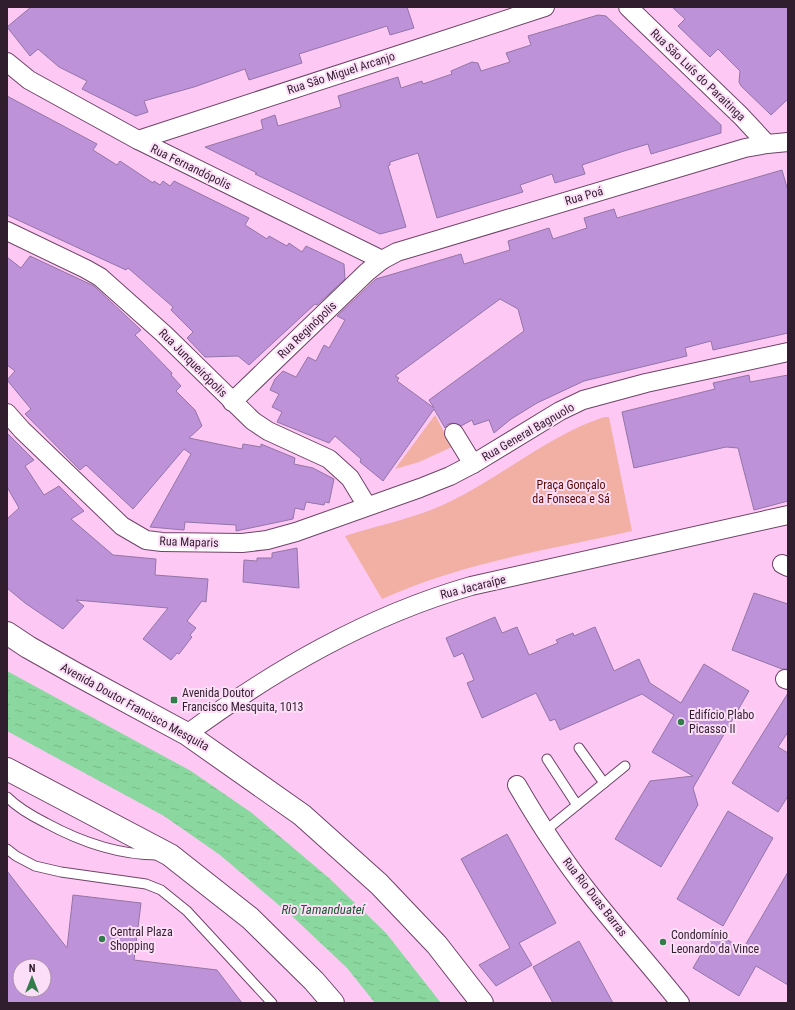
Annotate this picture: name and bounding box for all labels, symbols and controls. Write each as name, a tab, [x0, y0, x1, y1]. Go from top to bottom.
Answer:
street label: Rua São Luís do Paraitinga	[648, 26, 749, 124]
street label: Rua São Miguel Arcanjo	[285, 49, 397, 97]
street label: Rua Fernandópolis	[148, 141, 234, 193]
street label: Rua Poá	[563, 184, 605, 208]
street label: Rua Reginópolis	[275, 299, 339, 361]
street label: Rua Junqueirópolis	[156, 326, 230, 400]
street label: Rua General Bagnuolo	[479, 400, 577, 464]
park label: Praça Gonçalo da Fonseca e Sá	[532, 478, 610, 506]
street label: Rua Maparis	[159, 534, 219, 550]
street label: Rua Jacaraípe	[439, 572, 508, 602]
street label: Avenida Doutor Francisco Mesquita	[58, 660, 212, 754]
place label: Avenida Doutor Francisco Mesquita, 1013	[182, 686, 304, 714]
marker: Avenida Doutor Francisco Mesquita, 1013	[169, 695, 179, 705]
place label: Edifício Plabo Picasso II	[689, 708, 754, 736]
marker: Edifício Plabo Picasso II	[676, 717, 686, 727]
street label: Rua Rio Duas Barras	[560, 855, 630, 939]
water label: Rio Tamanduateí	[281, 902, 367, 917]
place label: Central Plaza Shopping	[110, 925, 173, 953]
place label: Condomínio Leonardo da Vince	[671, 928, 759, 956]
marker: Central Plaza Shopping	[97, 934, 107, 944]
marker: Condomínio Leonardo da Vince	[658, 937, 668, 947]
north arrow	[12, 958, 52, 998]
text: N	[29, 962, 36, 975]

